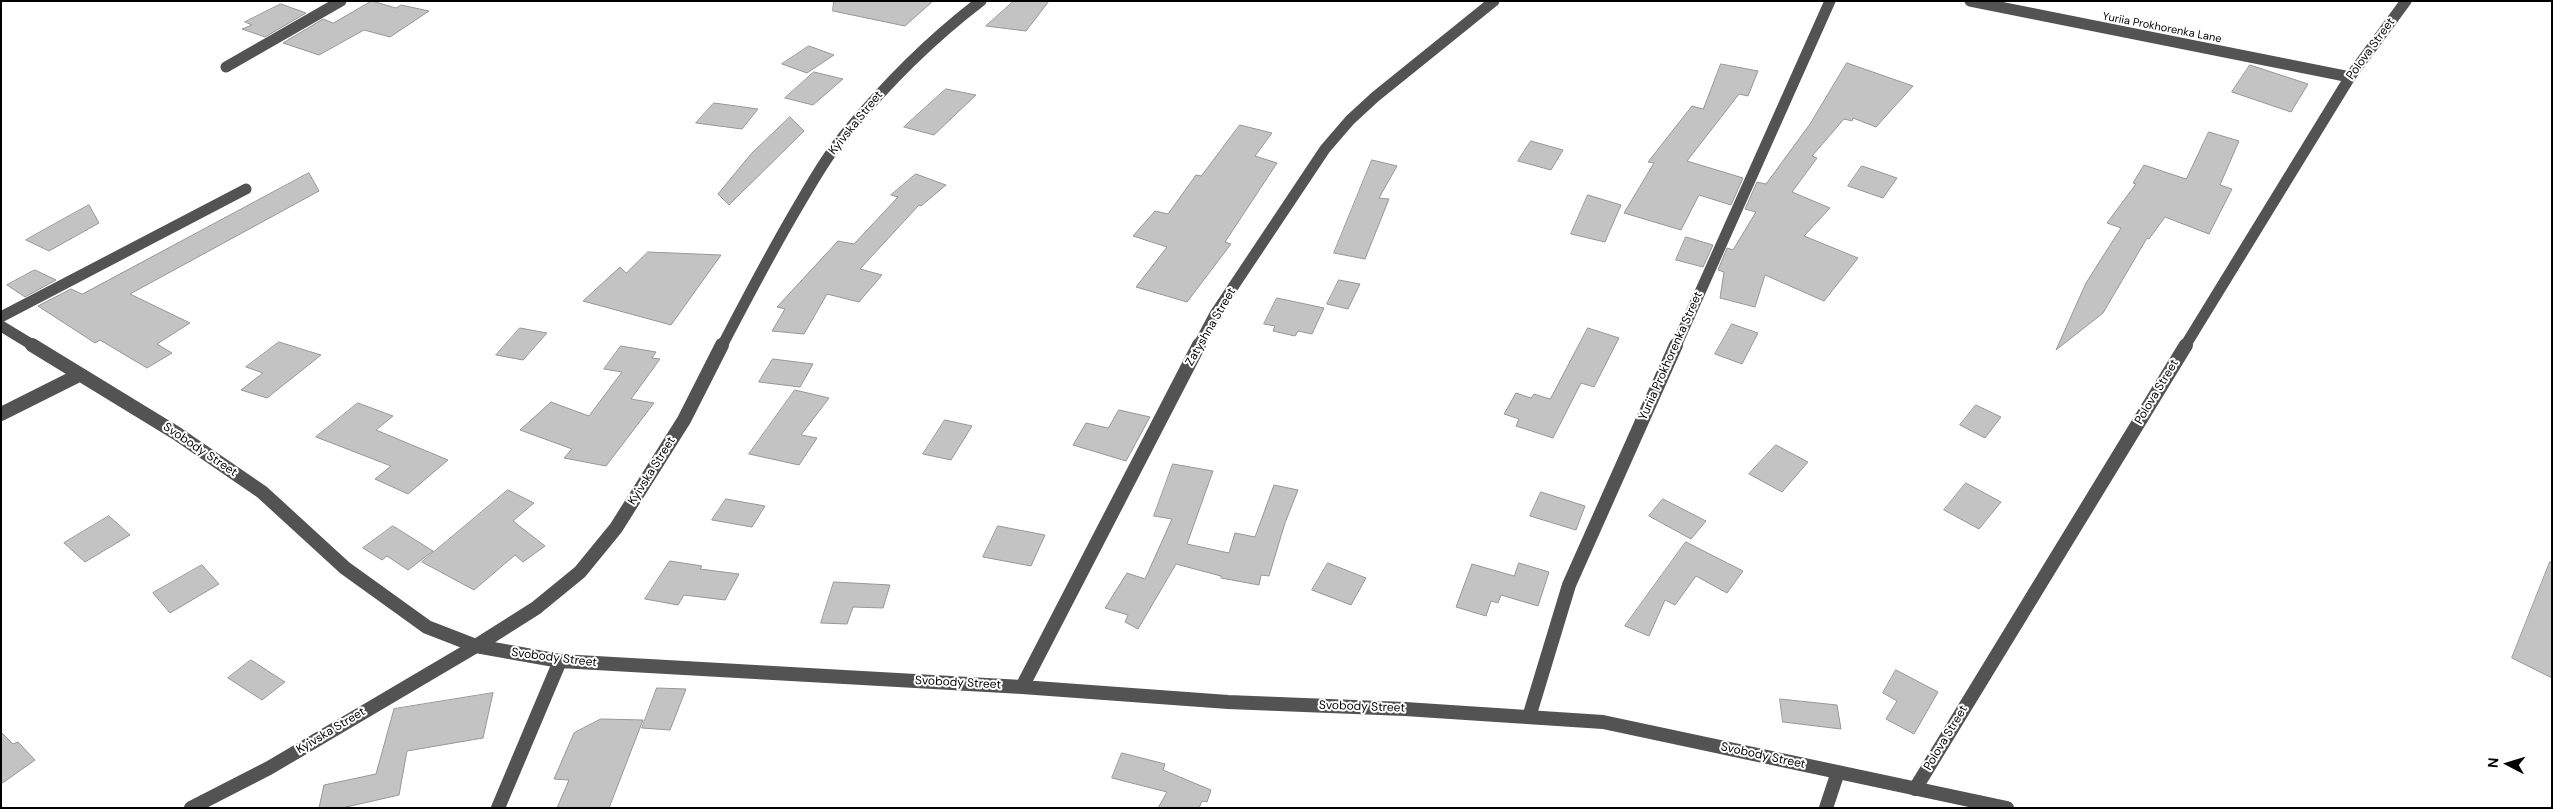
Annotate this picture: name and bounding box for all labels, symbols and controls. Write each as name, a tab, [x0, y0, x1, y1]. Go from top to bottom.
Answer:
street label: Yuriia Prokhorenka Lane	[2101, 10, 2223, 46]
street label: Polova Street	[2344, 15, 2398, 83]
street label: Kyivska Street	[826, 88, 886, 158]
street label: Zatyshna Street	[1183, 286, 1239, 368]
street label: Yuriia Prokhorenka Street	[1636, 289, 1706, 423]
street label: Polova Street	[2132, 357, 2182, 427]
street label: Svobody Street	[160, 420, 240, 480]
street label: Kyivska Street	[625, 434, 679, 508]
street label: Svobody Street	[510, 646, 598, 670]
street label: Svobody Street	[915, 674, 1001, 692]
street label: Svobody Street	[1319, 698, 1405, 716]
street label: Polova Street	[1921, 703, 1971, 773]
street label: Kyivska Street	[294, 705, 368, 757]
north arrow	[2483, 739, 2533, 789]
street label: Svobody Street	[1719, 740, 1807, 772]
text: N	[2484, 757, 2502, 769]

